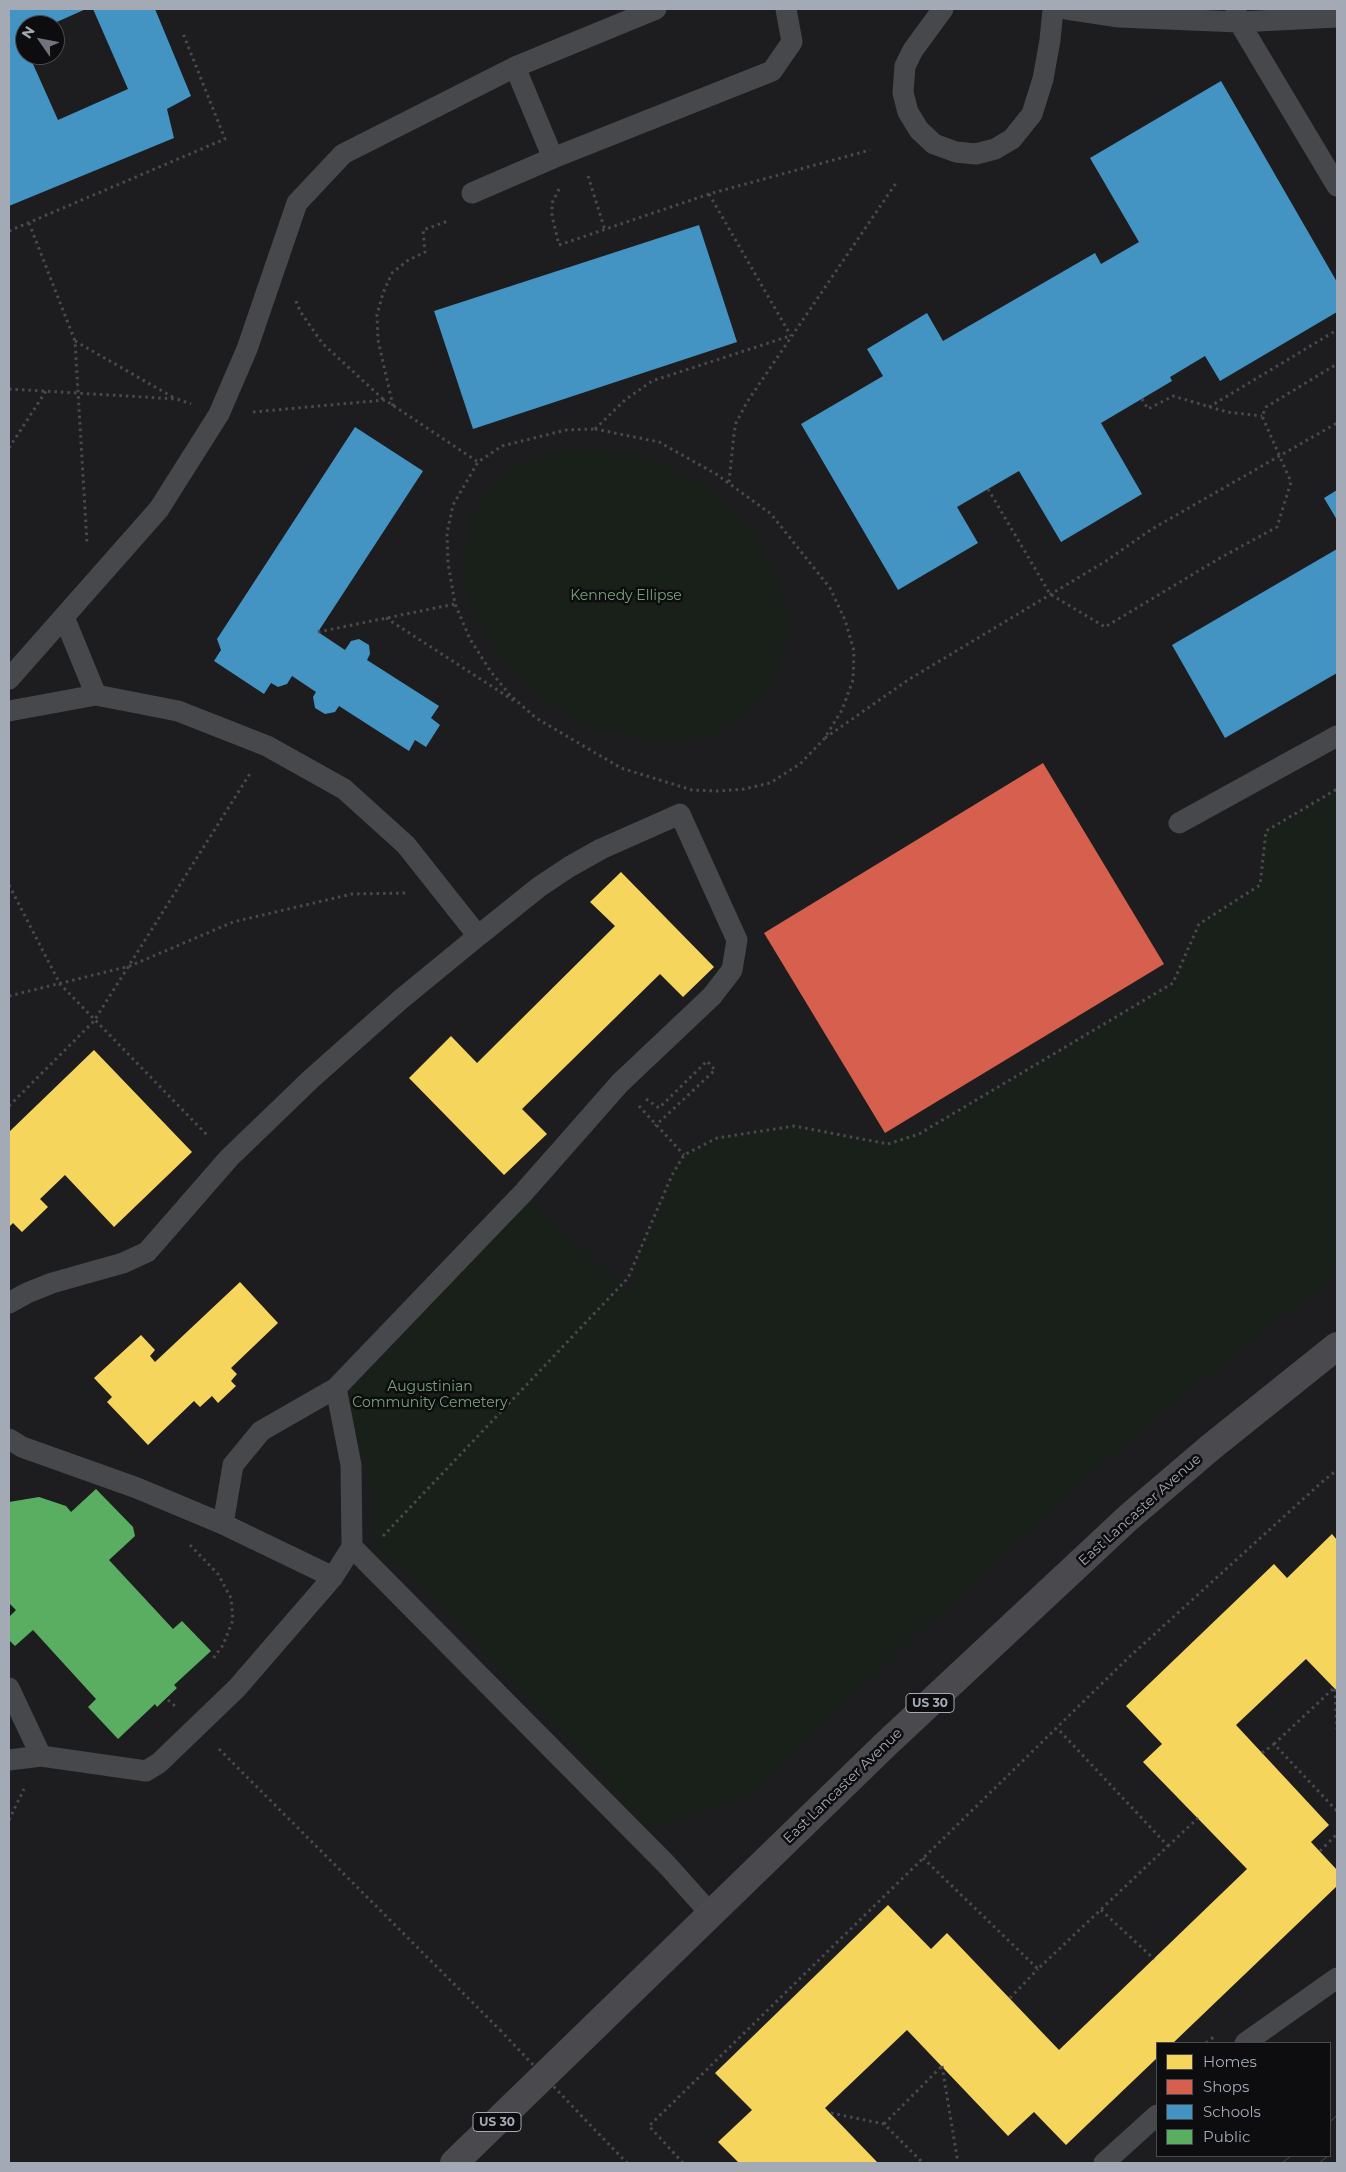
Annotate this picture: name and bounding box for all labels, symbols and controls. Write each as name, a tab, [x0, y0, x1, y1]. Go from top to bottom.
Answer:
north arrow	[15, 15, 65, 65]
text: N	[18, 23, 39, 42]
park label: Kennedy Ellipse	[570, 588, 682, 604]
park label: Augustinian Community Cemetery	[352, 1379, 508, 1411]
street label: East Lancaster Avenue	[1075, 1451, 1205, 1569]
road number: US 30	[906, 1694, 954, 1712]
street label: East Lancaster Avenue	[780, 1725, 906, 1847]
legend	[1156, 2042, 1331, 2157]
text: Homes	[1203, 2052, 1257, 2071]
text: Shops	[1203, 2077, 1249, 2096]
text: Schools	[1203, 2102, 1261, 2121]
road number: US 30	[473, 2112, 521, 2132]
text: Public	[1203, 2127, 1251, 2146]

